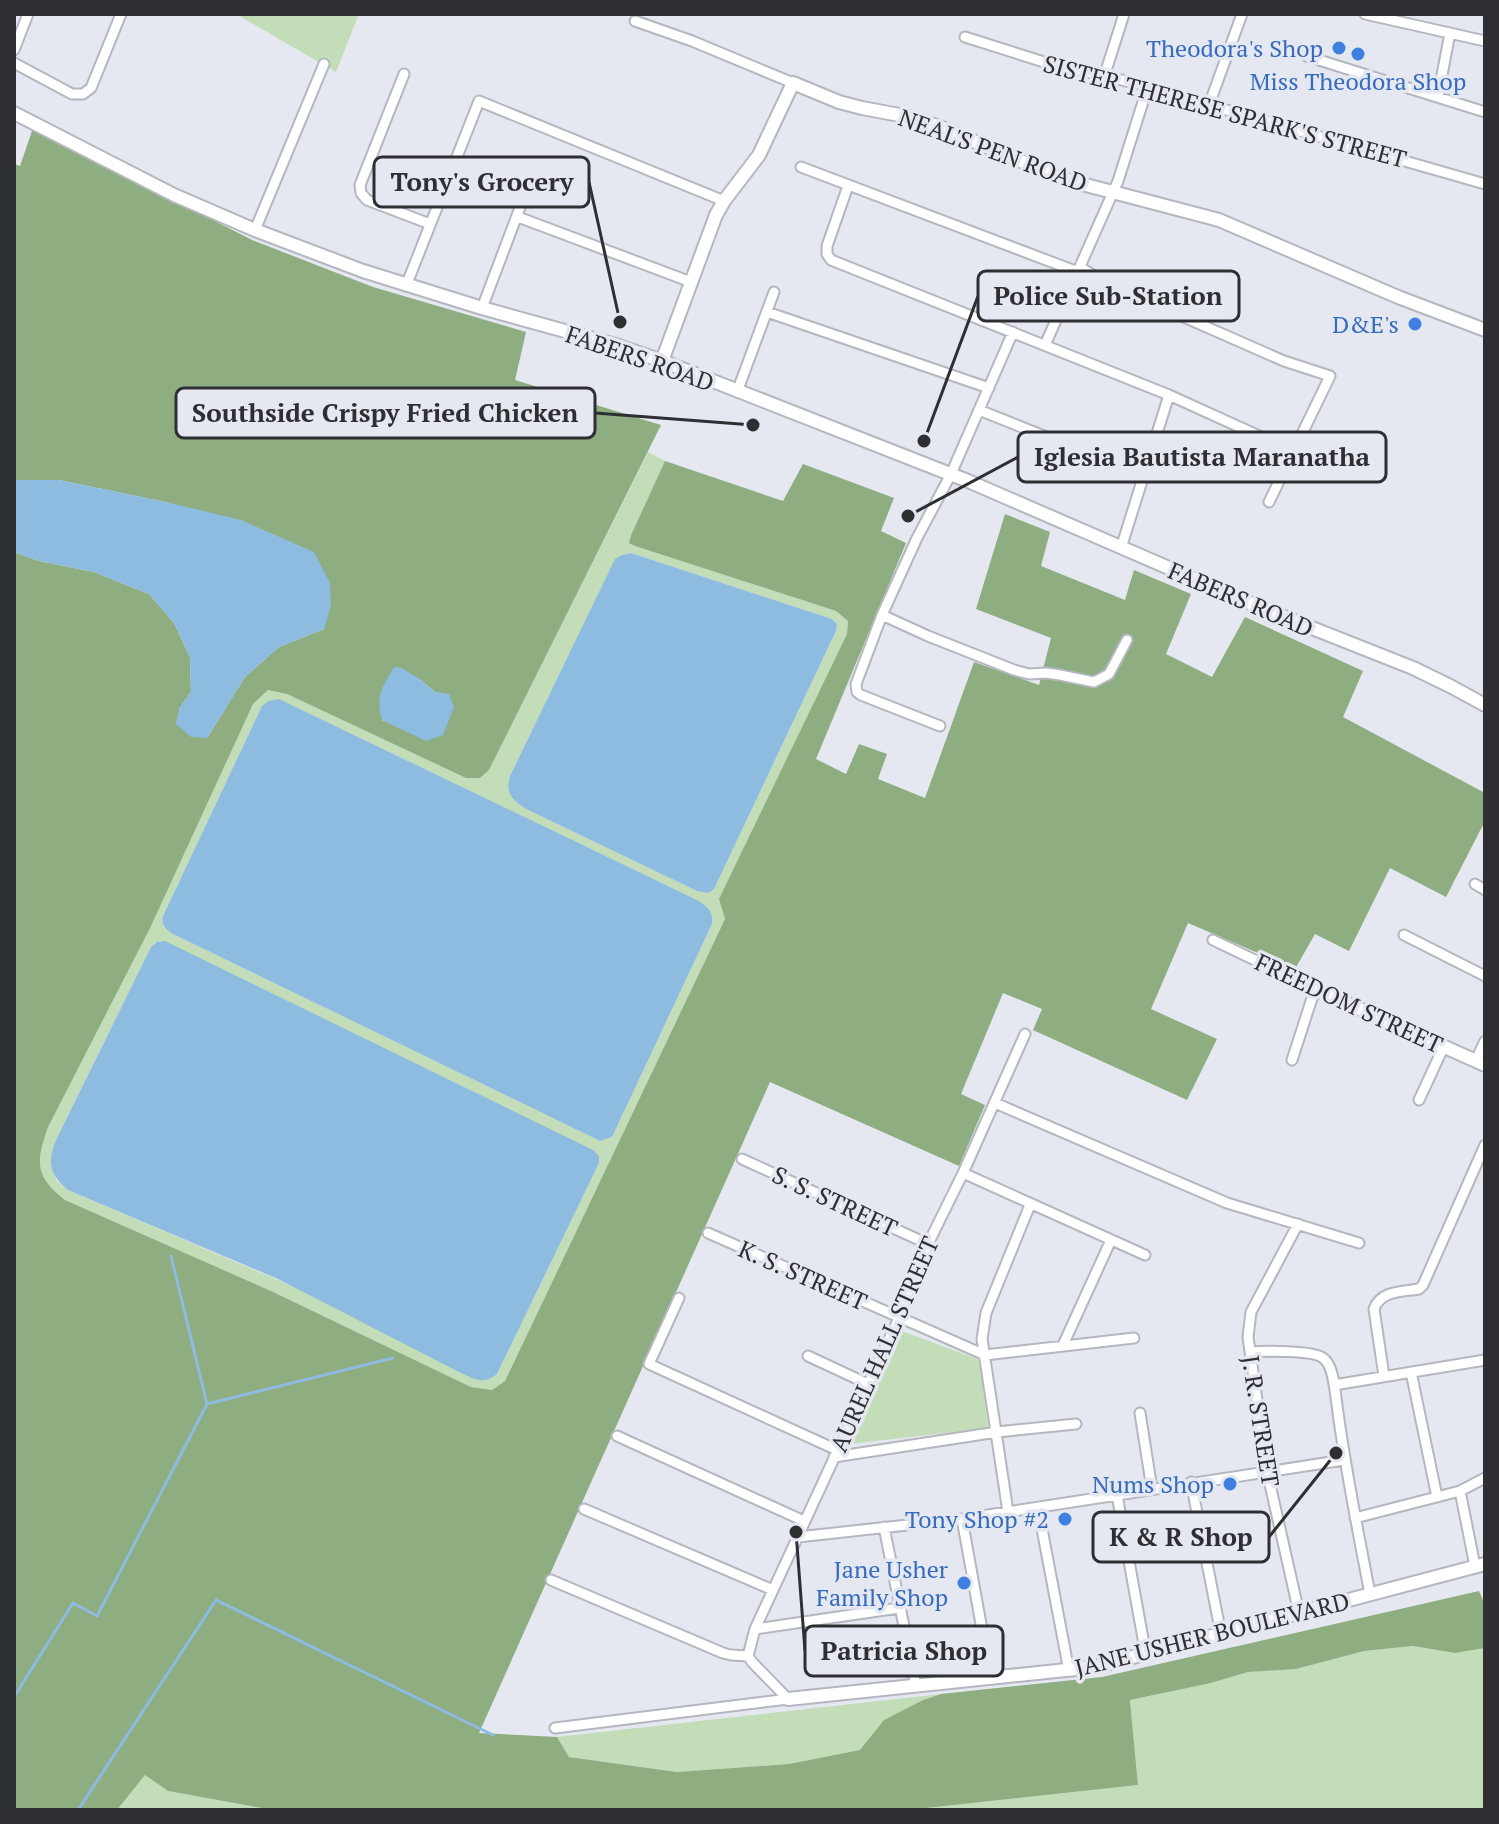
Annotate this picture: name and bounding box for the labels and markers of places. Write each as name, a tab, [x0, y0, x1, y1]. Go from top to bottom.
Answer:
place label: Theodora's Shop	[1146, 32, 1323, 64]
marker: Theodora's Shop	[1330, 39, 1348, 57]
marker: Miss Theodora Shop	[1349, 45, 1367, 63]
place label: Miss Theodora Shop	[1250, 65, 1466, 97]
callout: Tony's Grocery	[374, 157, 589, 207]
callout: Police Sub-Station	[978, 271, 1239, 321]
place label: D&E's	[1332, 308, 1399, 340]
marker: D&E's	[1406, 315, 1424, 333]
callout: Southside Crispy Fried Chicken	[176, 388, 595, 438]
callout: Iglesia Bautista Maranatha	[1018, 432, 1386, 482]
place label: Nums Shop	[1092, 1468, 1214, 1500]
marker: Nums Shop	[1221, 1475, 1239, 1493]
place label: Tony Shop #2	[905, 1503, 1049, 1535]
marker: Tony Shop #2	[1056, 1510, 1074, 1528]
callout: K & R Shop	[1093, 1512, 1269, 1562]
place label: Jane Usher Family Shop	[816, 1553, 949, 1613]
marker: Jane Usher Family Shop	[955, 1574, 973, 1592]
callout: Patricia Shop	[805, 1626, 1003, 1676]

